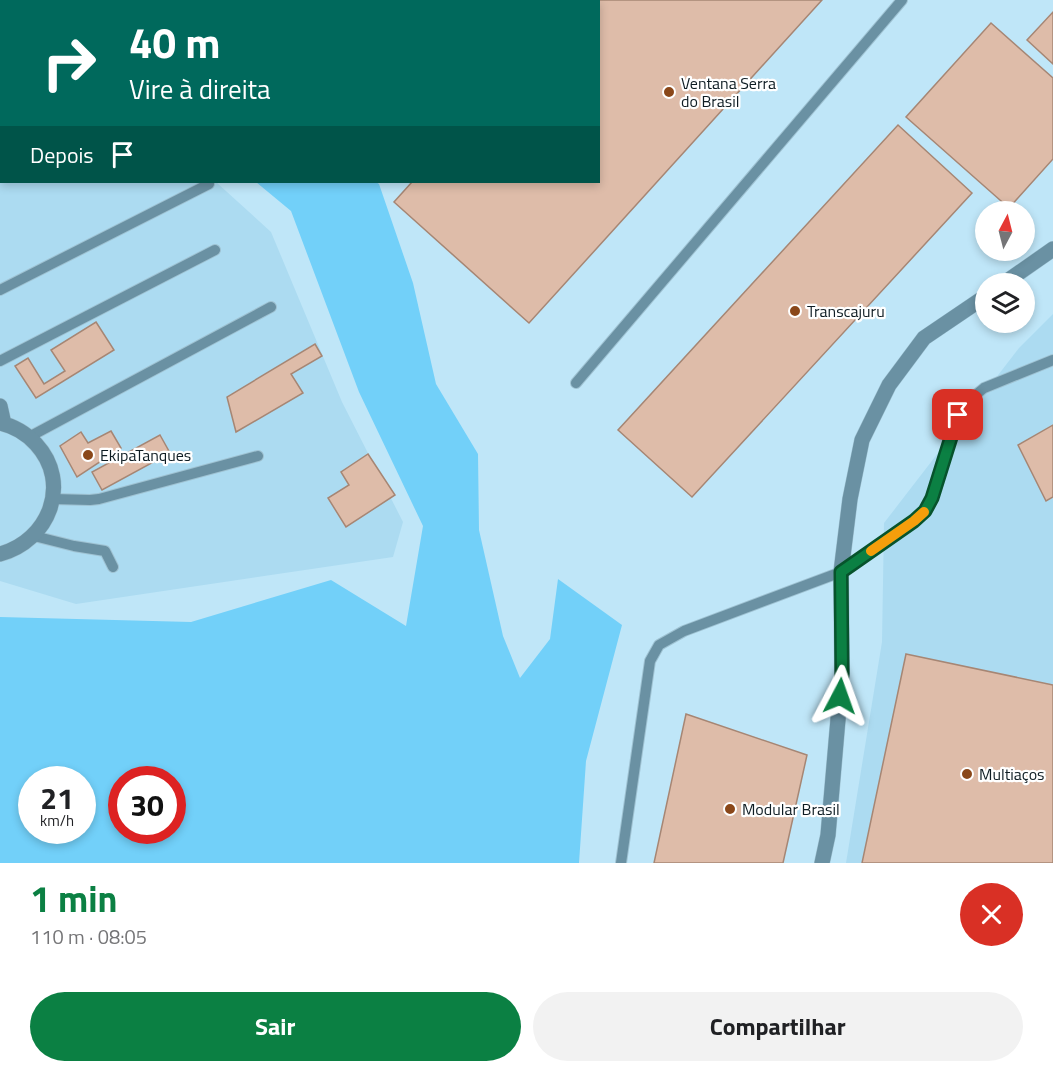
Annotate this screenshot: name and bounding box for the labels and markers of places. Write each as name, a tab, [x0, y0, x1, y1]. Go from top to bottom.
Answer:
place label: Ventana Serra do Brasil	[681, 71, 776, 113]
marker: Ventana Serra do Brasil	[662, 85, 676, 99]
place label: Transcajuru	[807, 299, 885, 323]
marker: Transcajuru	[788, 304, 802, 318]
pin	[932, 389, 983, 440]
place label: EkipaTanques	[100, 443, 191, 467]
marker: EkipaTanques	[81, 448, 95, 462]
place label: Multiaços	[979, 762, 1045, 786]
marker: Multiaços	[960, 767, 974, 781]
place label: Modular Brasil	[742, 797, 840, 821]
marker: Modular Brasil	[723, 802, 737, 816]

